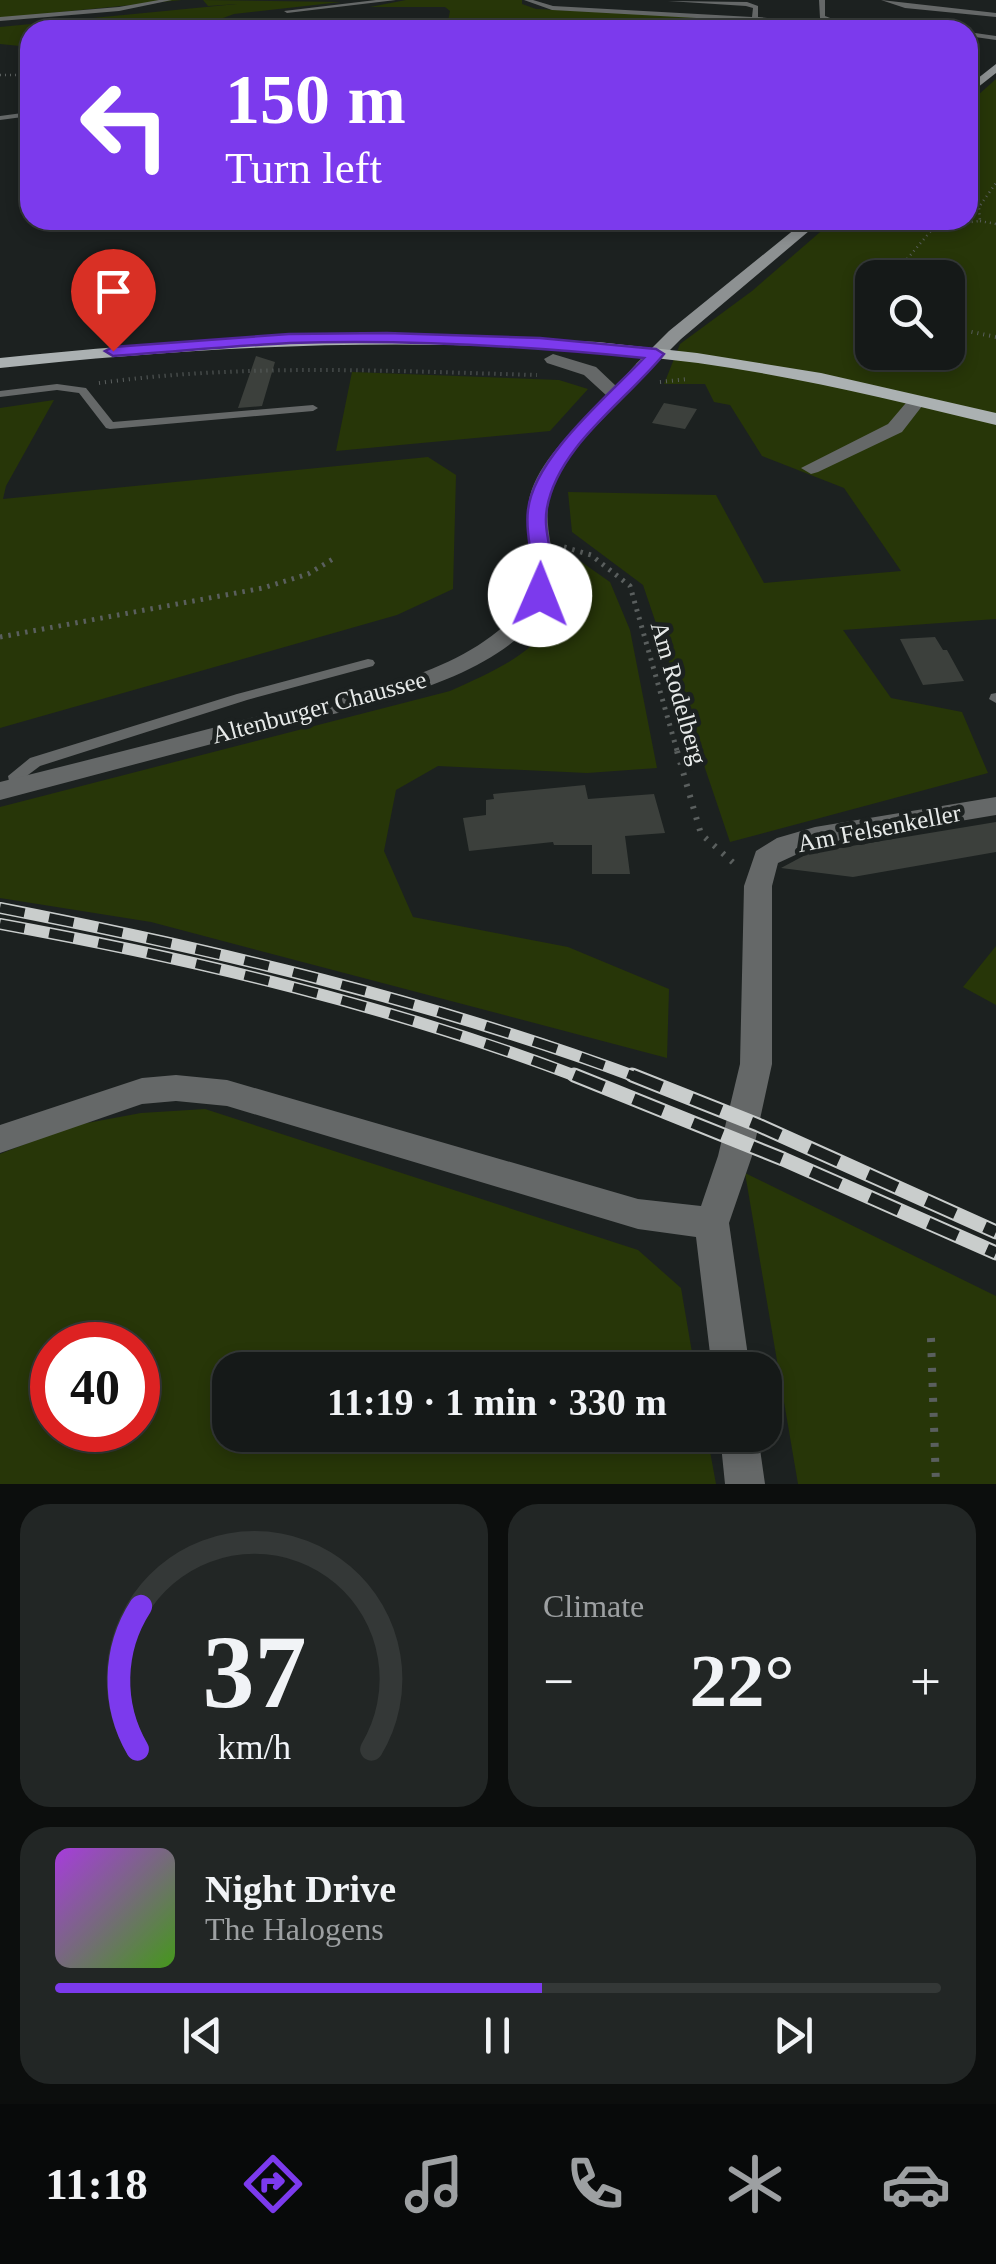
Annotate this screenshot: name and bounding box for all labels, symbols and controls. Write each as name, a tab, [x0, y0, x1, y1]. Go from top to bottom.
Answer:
icon: left	[60, 60, 190, 190]
text: 150 m	[225, 61, 406, 138]
text: Turn left	[225, 143, 382, 193]
pin	[71, 249, 156, 352]
map controls	[855, 260, 965, 370]
button: search	[855, 260, 965, 370]
icon: arrive	[86, 264, 141, 319]
position arrow	[488, 543, 592, 647]
street label: Am Rodelberg	[646, 618, 712, 768]
street label: Altenburger Chaussee	[209, 665, 429, 749]
street label: Am Felsenkeller	[795, 799, 964, 857]
speed limit sign: 40	[30, 1322, 160, 1452]
text: 11:19 · 1 min · 330 m	[327, 1381, 667, 1423]
text: Climate	[543, 1588, 644, 1624]
text: 37	[202, 1614, 306, 1729]
text: 22°	[690, 1639, 795, 1722]
text: −	[543, 1651, 574, 1712]
text: +	[910, 1651, 941, 1712]
text: km/h	[217, 1727, 291, 1767]
text: Night Drive	[205, 1868, 396, 1910]
text: The Halogens	[205, 1911, 384, 1947]
icon: previous	[175, 2008, 230, 2063]
icon: pause	[470, 2008, 525, 2063]
icon: next	[766, 2008, 821, 2063]
icon: directions	[238, 2149, 308, 2219]
icon: music	[399, 2149, 469, 2219]
icon: phone	[560, 2149, 630, 2219]
icon: climate	[720, 2149, 790, 2219]
icon: car	[881, 2149, 951, 2219]
text: 11:18	[45, 2159, 148, 2209]

